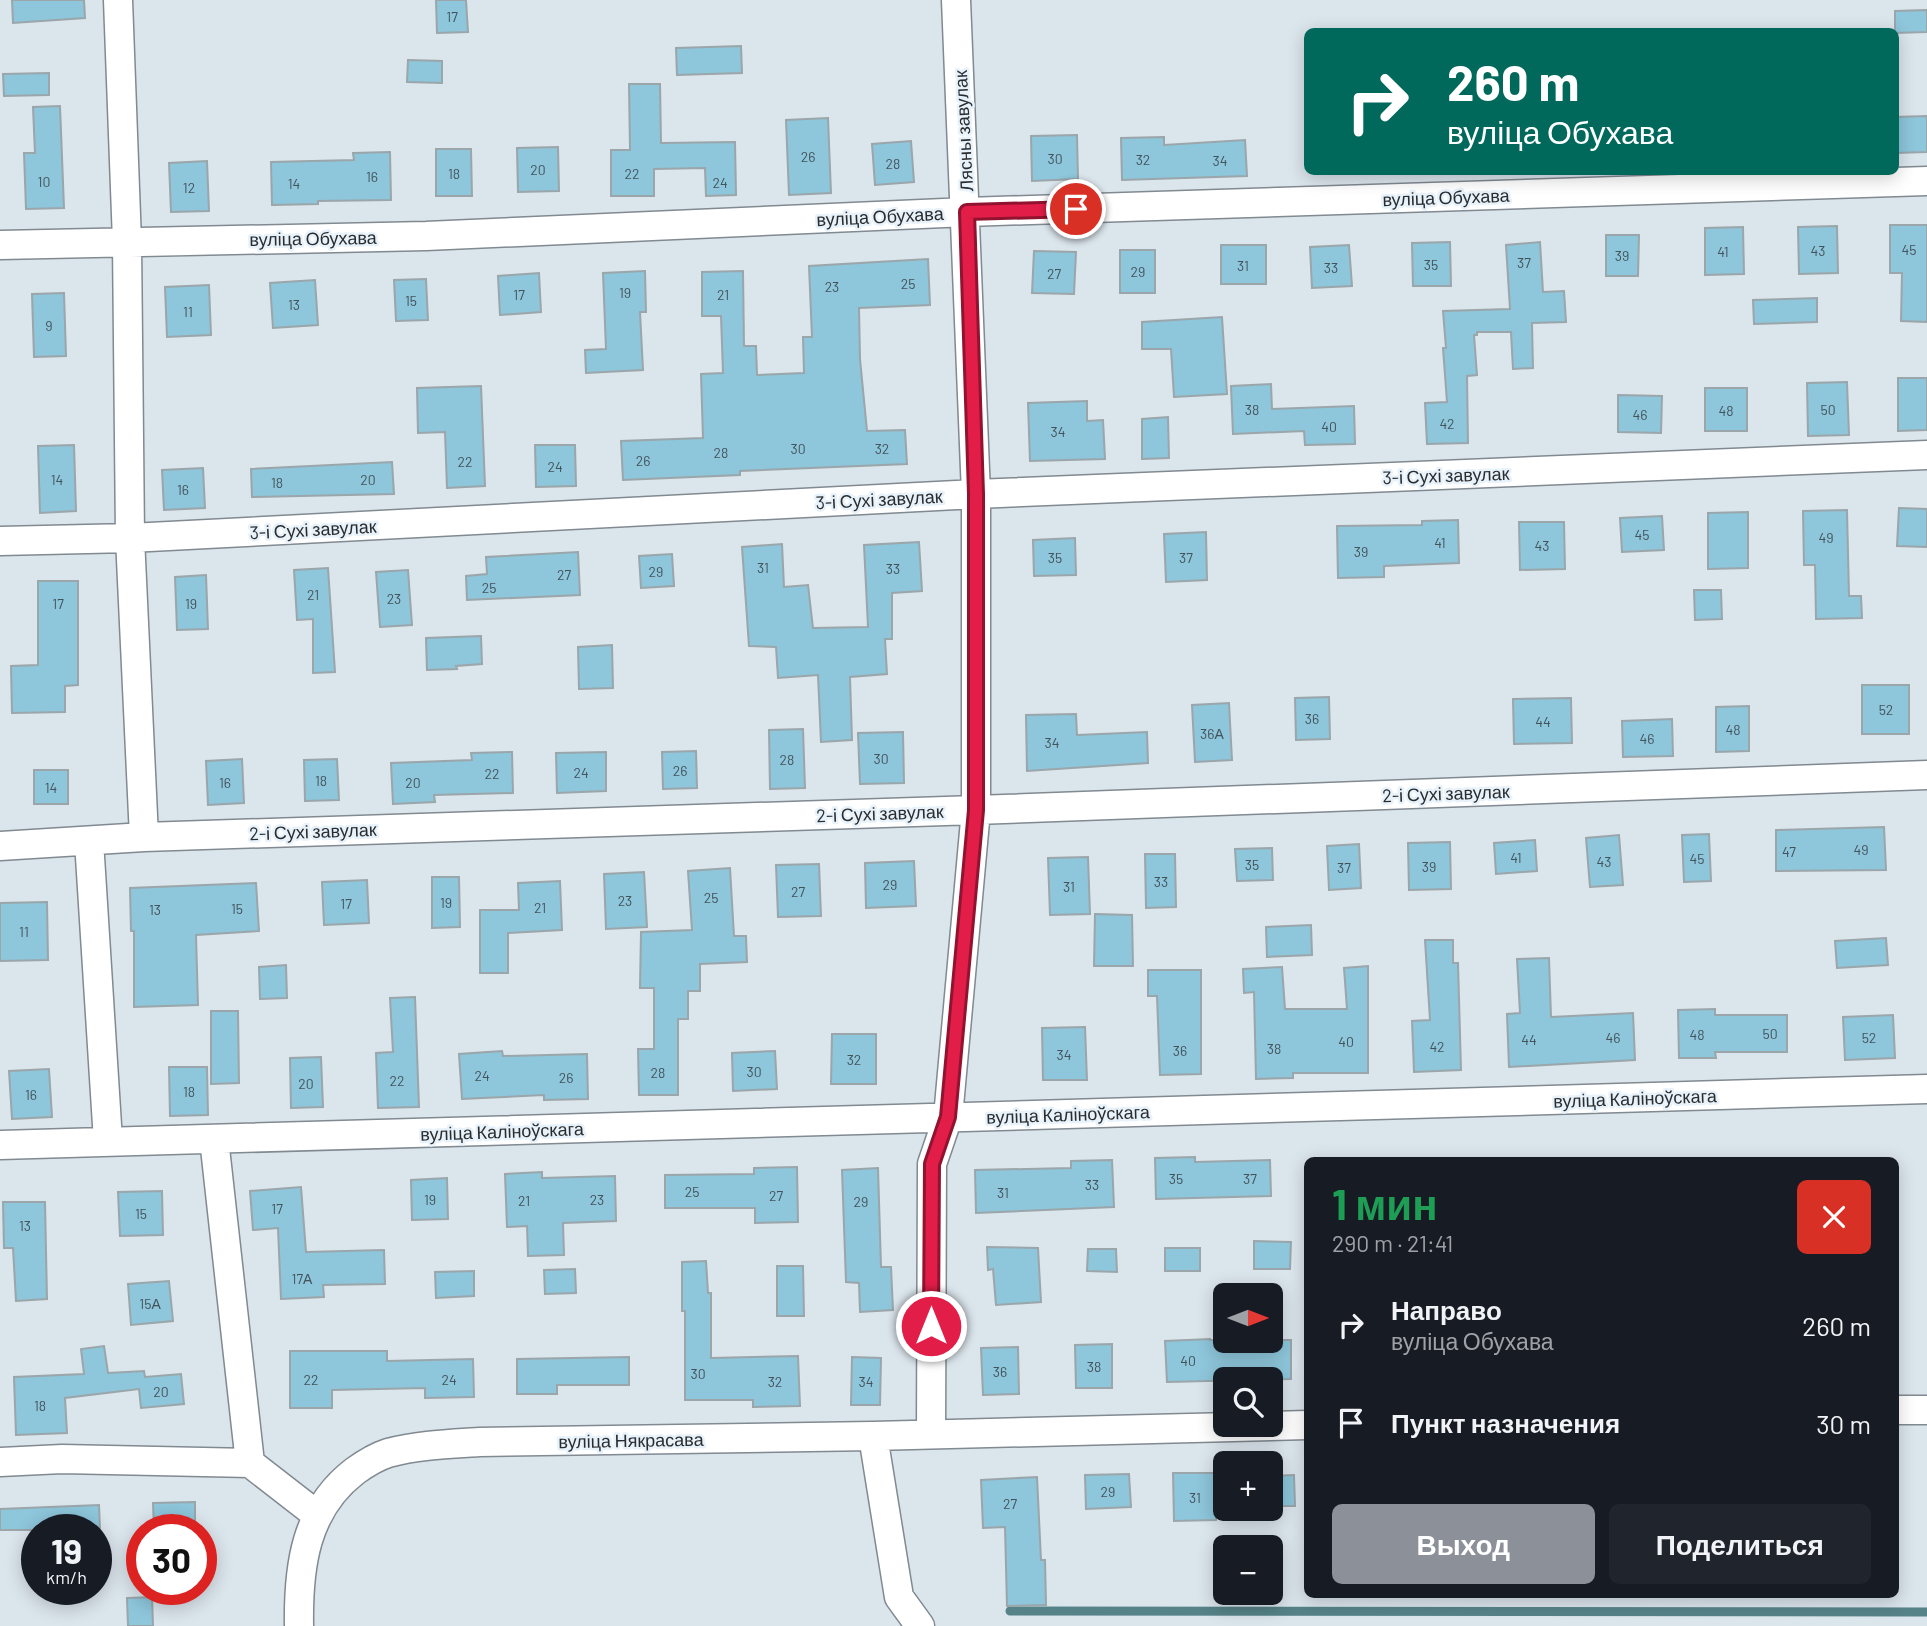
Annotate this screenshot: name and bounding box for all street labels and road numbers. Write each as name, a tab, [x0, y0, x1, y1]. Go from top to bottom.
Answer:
street label: Лясны завулак	[949, 70, 977, 192]
street label: вуліца Обухава	[1382, 184, 1511, 210]
street label: вуліца Обухава	[816, 202, 945, 230]
street label: вуліца Обухава	[249, 226, 378, 250]
street label: 3-і Сухі завулак	[1382, 462, 1510, 488]
street label: 3-і Сухі завулак	[815, 485, 943, 513]
street label: 3-і Сухі завулак	[249, 515, 377, 543]
street label: 2-і Сухі завулак	[1382, 780, 1510, 806]
street label: 2-і Сухі завулак	[816, 800, 944, 826]
street label: 2-і Сухі завулак	[249, 818, 377, 844]
street label: вуліца Каліноўскага	[1553, 1084, 1718, 1112]
street label: вуліца Каліноўскага	[986, 1100, 1151, 1128]
street label: вуліца Каліноўскага	[420, 1117, 585, 1145]
street label: вуліца Някрасава	[558, 1428, 705, 1452]

